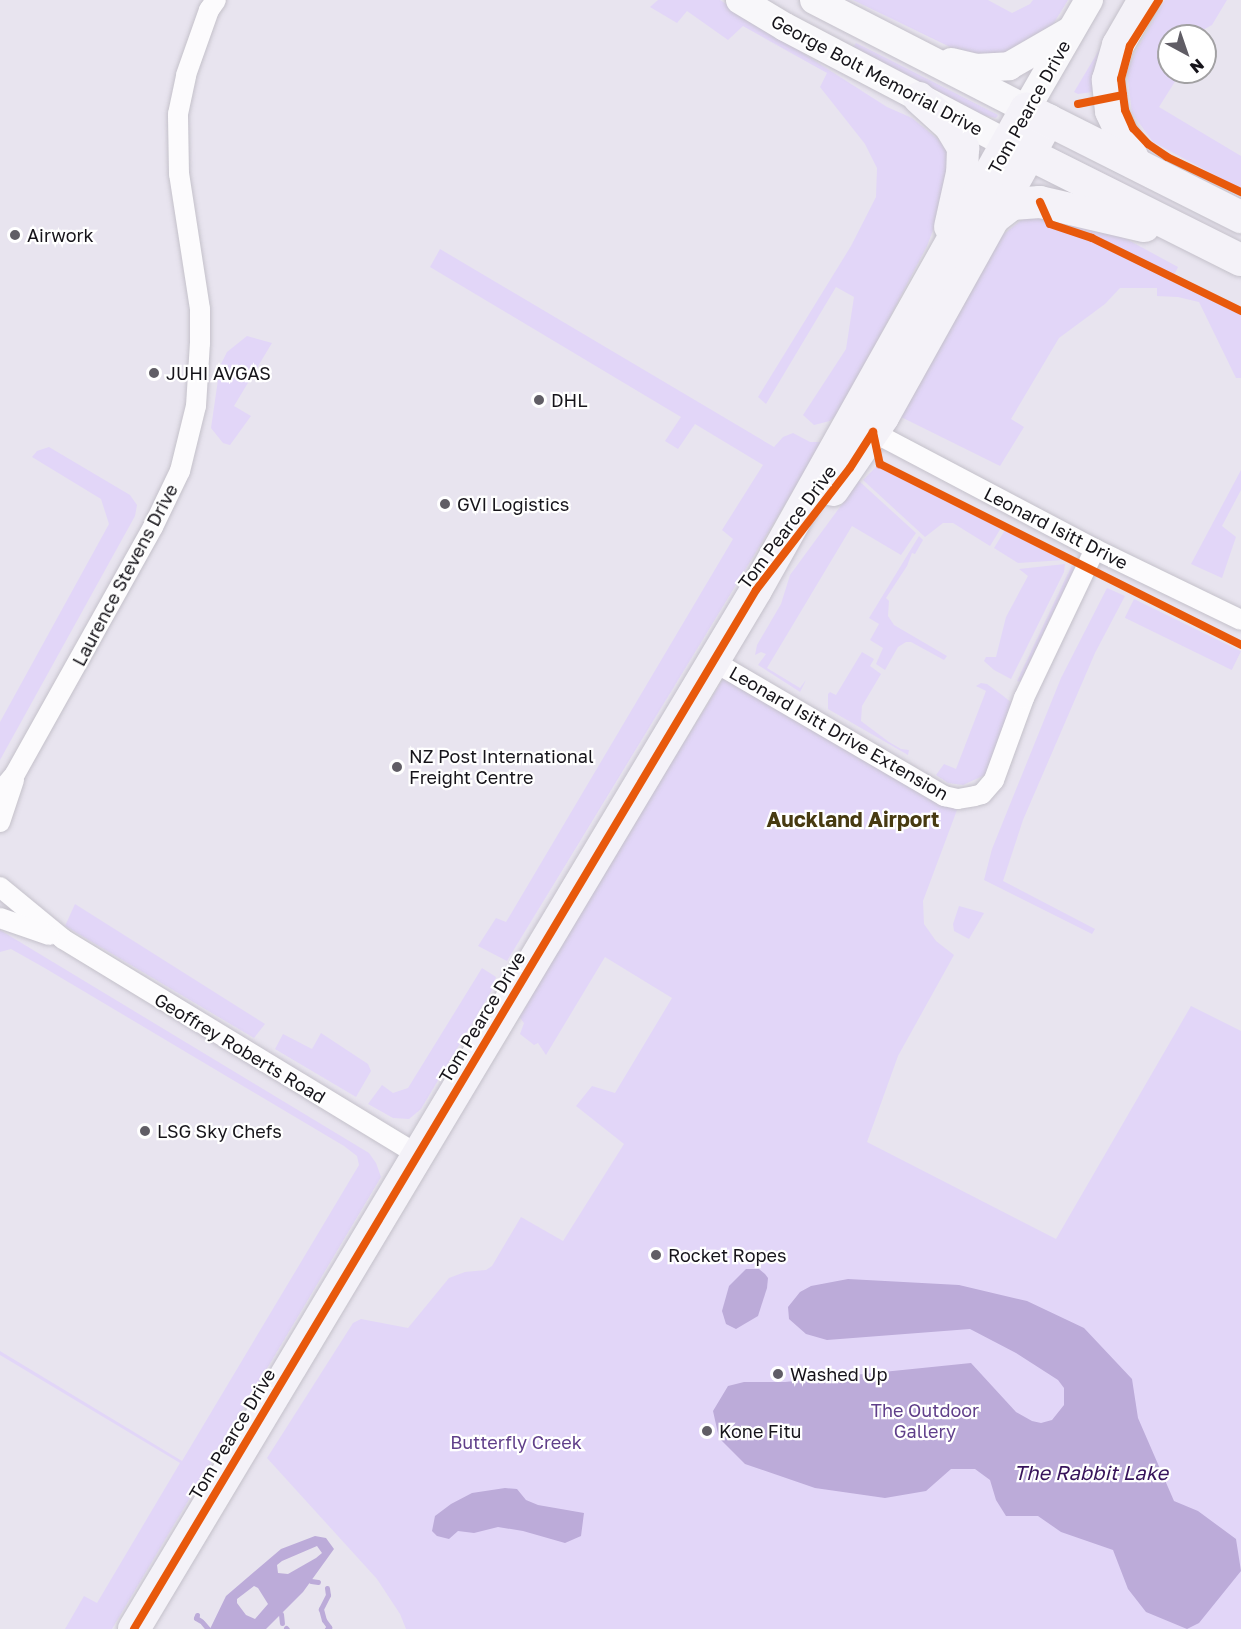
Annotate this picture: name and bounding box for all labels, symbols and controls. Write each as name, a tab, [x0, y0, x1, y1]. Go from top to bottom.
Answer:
street label: George Bolt Memorial Drive	[768, 10, 986, 140]
north arrow	[1157, 24, 1217, 84]
street label: Tom Pearce Drive	[983, 37, 1075, 177]
text: N	[1186, 55, 1208, 78]
place label: Airwork	[27, 224, 94, 246]
marker: Airwork	[8, 228, 22, 242]
place label: JUHI AVGAS	[166, 362, 271, 384]
marker: JUHI AVGAS	[147, 366, 161, 380]
place label: DHL	[551, 389, 588, 411]
marker: DHL	[532, 393, 546, 407]
street label: Tom Pearce Drive	[733, 461, 841, 593]
street label: Laurence Stevens Drive	[68, 480, 182, 670]
street label: Leonard Isitt Drive	[981, 482, 1131, 574]
place label: GVI Logistics	[457, 493, 569, 515]
marker: GVI Logistics	[438, 497, 452, 511]
street label: Leonard Isitt Drive Extension	[726, 661, 952, 805]
place label: NZ Post International Freight Centre	[409, 746, 594, 789]
marker: NZ Post International Freight Centre	[390, 760, 404, 774]
district label: Auckland Airport	[767, 806, 939, 832]
street label: Tom Pearce Drive	[434, 947, 530, 1087]
street label: Geoffrey Roberts Road	[151, 988, 329, 1108]
place label: LSG Sky Chefs	[157, 1120, 282, 1142]
marker: LSG Sky Chefs	[138, 1124, 152, 1138]
place label: Rocket Ropes	[668, 1244, 787, 1266]
marker: Rocket Ropes	[649, 1248, 663, 1262]
place label: Washed Up	[790, 1363, 888, 1385]
street label: Tom Pearce Drive	[184, 1364, 280, 1504]
marker: Washed Up	[771, 1367, 785, 1381]
park label: The Outdoor Gallery	[871, 1400, 979, 1442]
place label: Kone Fitu	[719, 1420, 801, 1442]
marker: Kone Fitu	[700, 1424, 714, 1438]
park label: Butterfly Creek	[450, 1431, 582, 1453]
water label: The Rabbit Lake	[1014, 1460, 1168, 1484]

